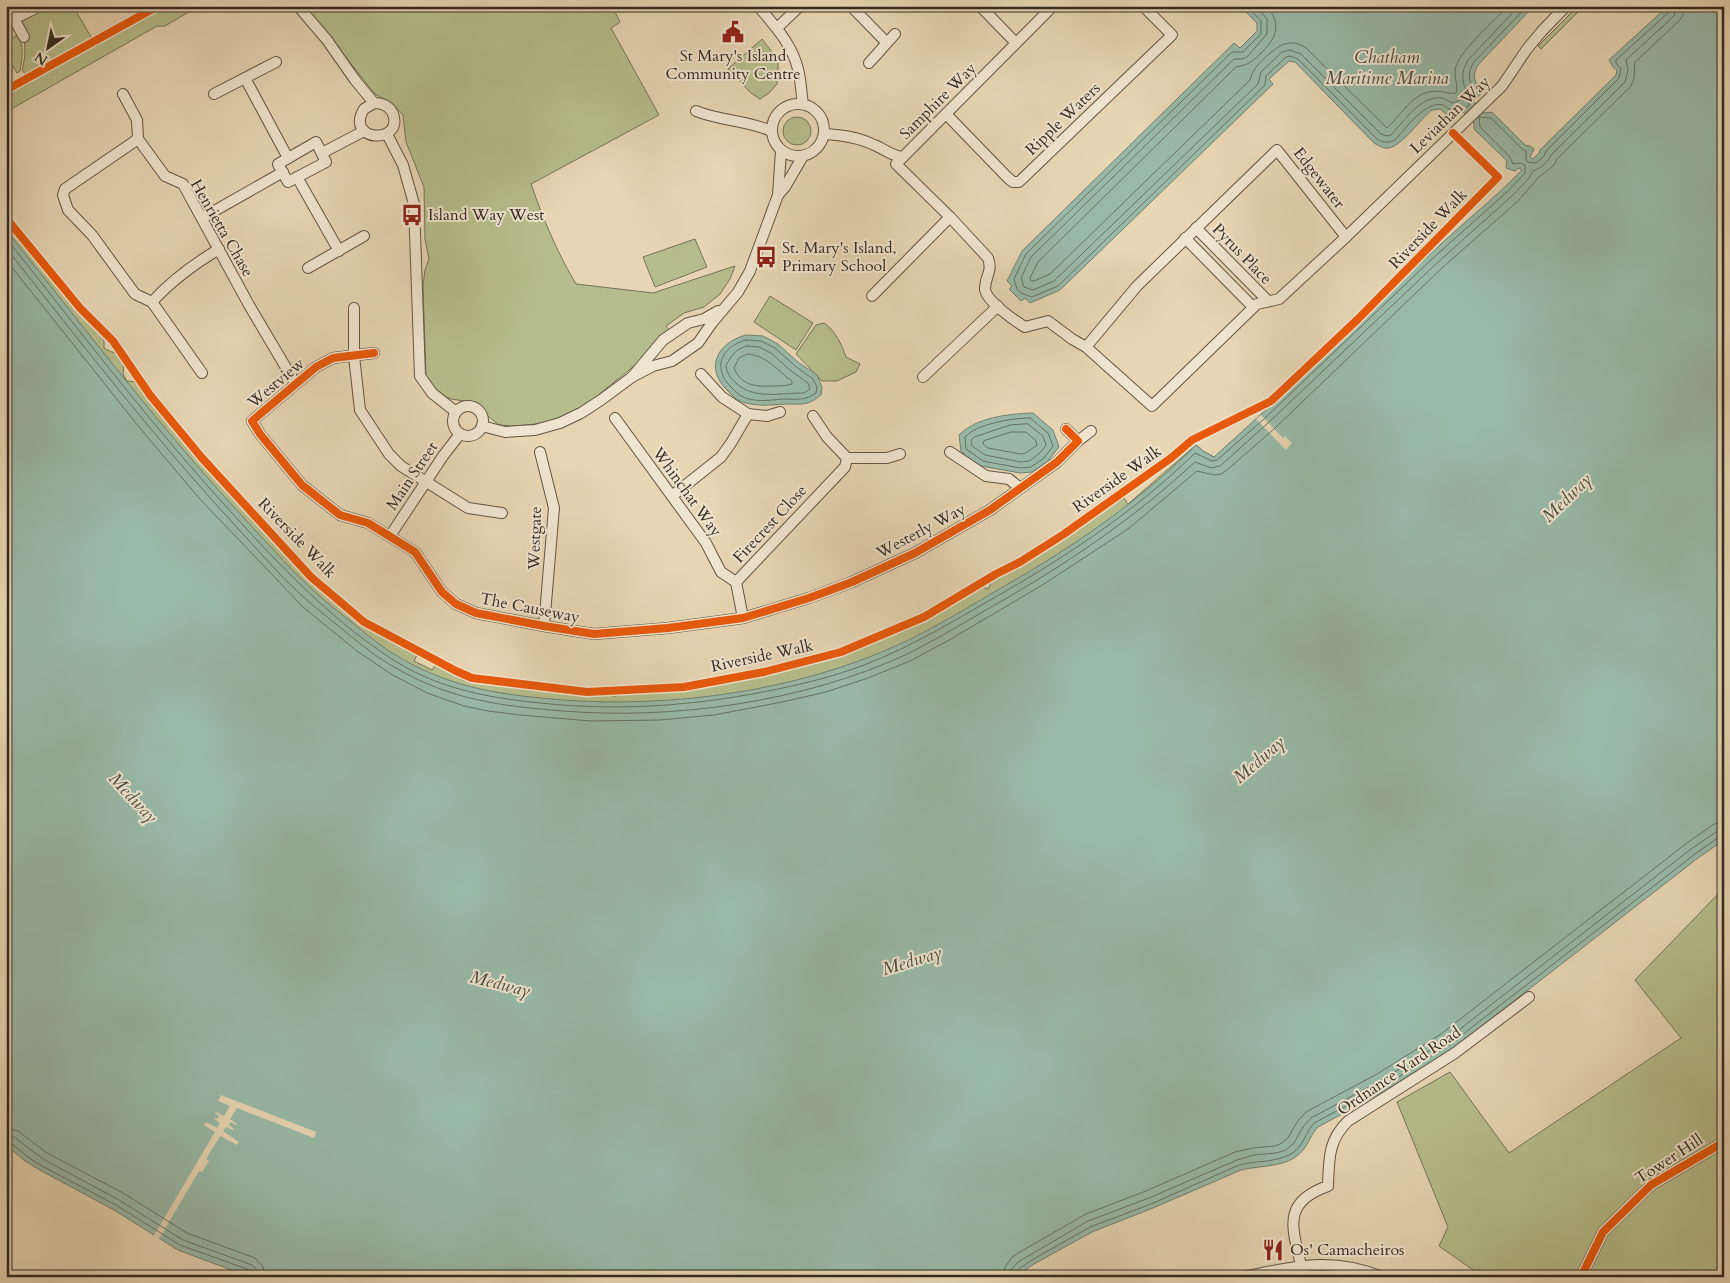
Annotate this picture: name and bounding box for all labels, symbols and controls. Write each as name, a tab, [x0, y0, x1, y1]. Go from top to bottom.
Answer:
public building icon: St Mary's Island Community Centre	[720, 19, 746, 45]
north arrow	[22, 22, 72, 72]
place label: St Mary's Island Community Centre	[666, 45, 800, 85]
water label: Chatham Maritime Marina	[1325, 45, 1449, 91]
text: N	[31, 47, 51, 70]
street label: Samphire Way	[895, 57, 982, 144]
street label: Leviathan Way	[1405, 71, 1495, 159]
street label: Ripple Waters	[1021, 78, 1105, 160]
street label: Edgewater	[1288, 143, 1350, 213]
street label: Henrietta Chase	[185, 175, 259, 281]
street label: Riverside Walk	[1384, 184, 1472, 274]
bus stop icon: Island Way West	[399, 202, 425, 228]
place label: Island Way West	[428, 204, 544, 226]
street label: Pyrus Place	[1207, 219, 1277, 289]
place label: St. Mary's Island, Primary School	[782, 237, 896, 277]
bus stop icon: St. Mary's Island, Primary School	[753, 244, 779, 270]
street label: Westview	[242, 353, 309, 414]
street label: Main Street	[381, 437, 443, 515]
street label: Riverside Walk	[1068, 440, 1166, 518]
street label: Whinchat Way	[647, 442, 727, 542]
water label: Medway	[1536, 468, 1598, 528]
street label: Firecrest Close	[728, 480, 812, 568]
street label: Riverside Walk	[253, 493, 341, 583]
street label: Westerly Way	[872, 498, 970, 564]
street label: Westgate	[523, 506, 547, 571]
street label: The Causeway	[478, 588, 582, 629]
street label: Riverside Walk	[709, 634, 816, 678]
water label: Medway	[1228, 730, 1291, 790]
water label: Medway	[103, 767, 163, 829]
water label: Medway	[879, 940, 945, 982]
water label: Medway	[467, 964, 533, 1004]
street label: Ordnance Yard Road	[1333, 1021, 1466, 1121]
street label: Tower Hill	[1631, 1129, 1707, 1189]
restaurant icon: Os' Camacheiros	[1260, 1237, 1286, 1263]
place label: Os' Camacheiros	[1290, 1239, 1404, 1261]

